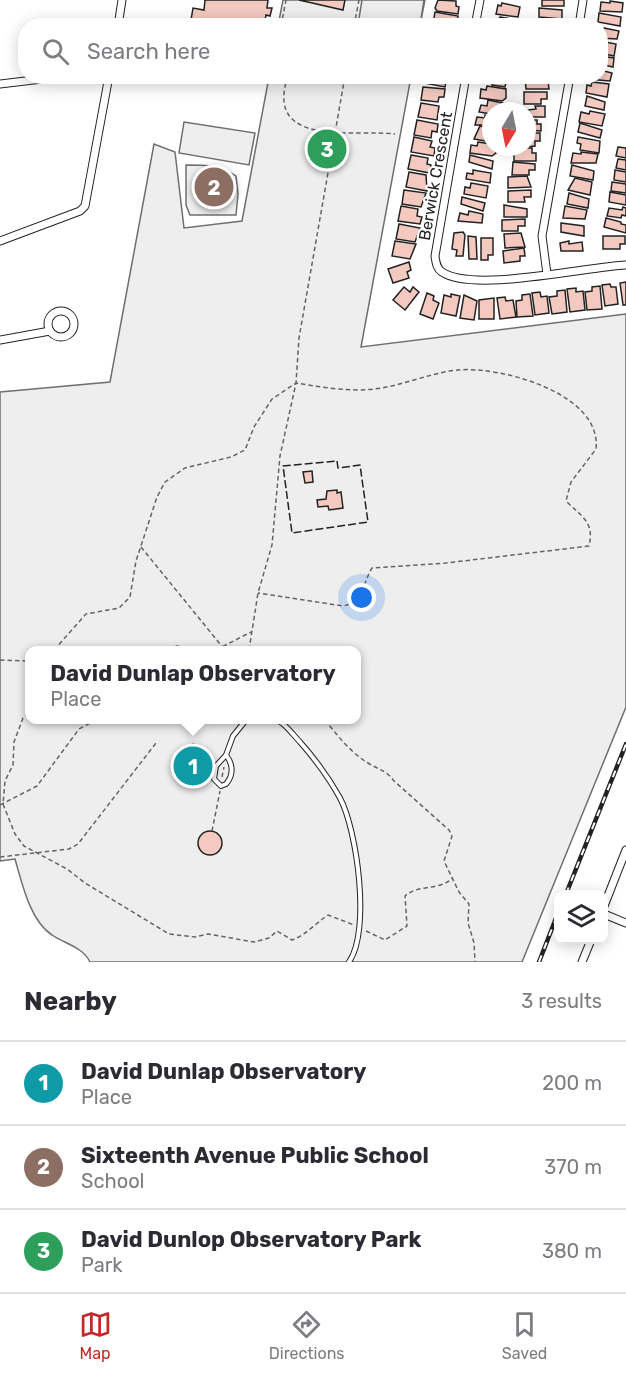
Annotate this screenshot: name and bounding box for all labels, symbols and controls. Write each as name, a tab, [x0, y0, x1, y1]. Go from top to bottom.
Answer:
search box	[18, 18, 608, 84]
icon: search	[39, 35, 72, 68]
text: Search here	[87, 38, 210, 65]
north arrow	[482, 102, 536, 156]
street label: Berwick Crescent	[415, 110, 456, 242]
pin: 3	[308, 126, 346, 172]
pin: 2	[194, 164, 234, 210]
your location	[347, 583, 376, 612]
popup	[25, 646, 361, 724]
text: David Dunlap Observatory	[50, 660, 336, 687]
text: Place	[50, 687, 101, 711]
pin: 1	[174, 744, 212, 789]
map controls	[554, 890, 608, 944]
button: layers	[554, 890, 608, 944]
text: Nearby	[24, 986, 117, 1017]
text: 3 results	[521, 989, 602, 1013]
text: David Dunlap Observatory	[81, 1058, 366, 1085]
text: 1	[39, 1071, 48, 1095]
text: 200 m	[542, 1071, 602, 1095]
text: Place	[81, 1085, 132, 1109]
text: Sixteenth Avenue Public School	[81, 1142, 429, 1169]
text: 2	[37, 1155, 50, 1179]
text: 370 m	[544, 1155, 602, 1179]
text: School	[81, 1169, 144, 1193]
text: David Dunlop Observatory Park	[81, 1226, 421, 1253]
text: 3	[37, 1239, 50, 1263]
text: 380 m	[542, 1239, 602, 1263]
text: Park	[81, 1253, 123, 1277]
tab: Map	[79, 1308, 112, 1363]
tab: Directions	[269, 1308, 345, 1363]
tab: Saved	[502, 1308, 547, 1363]

